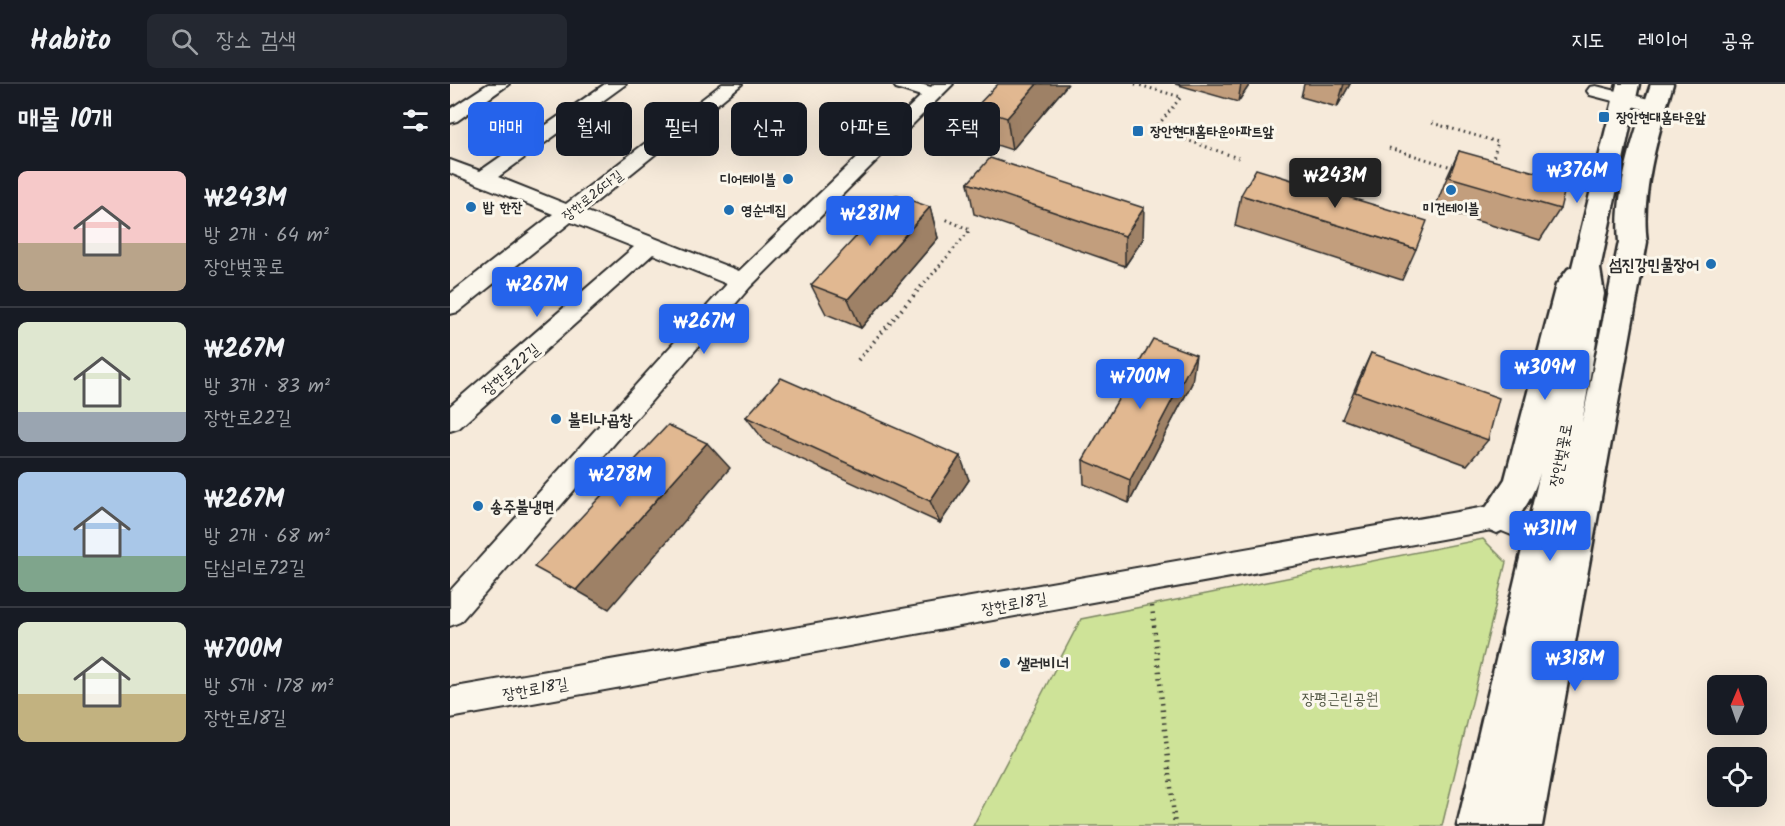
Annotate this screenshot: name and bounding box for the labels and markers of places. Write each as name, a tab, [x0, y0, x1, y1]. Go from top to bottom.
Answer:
place label: 장안현대홈타운앞	[1616, 107, 1707, 129]
marker: 장안현대홈타운앞	[1597, 110, 1611, 124]
place label: 장안현대홈타운아파트앞	[1150, 121, 1275, 143]
marker: 장안현대홈타운아파트앞	[1131, 124, 1145, 138]
pin: ₩376M	[1535, 153, 1619, 204]
pin: ₩243M	[1293, 158, 1377, 209]
place label: 디어테이블	[720, 169, 776, 191]
marker: 디어테이블	[781, 172, 795, 186]
marker: 미건테이블	[1444, 183, 1458, 197]
pin: ₩281M	[828, 196, 912, 247]
place label: 밥 한잔	[483, 197, 523, 219]
place label: 미건테이블	[1423, 198, 1479, 220]
marker: 밥 한잔	[464, 200, 478, 214]
place label: 영순네집	[741, 200, 786, 222]
marker: 영순네집	[722, 203, 736, 217]
place label: 섬진강민물장어	[1609, 253, 1699, 278]
marker: 섬진강민물장어	[1704, 257, 1718, 271]
pin: ₩267M	[495, 267, 579, 318]
pin: ₩267M	[662, 304, 746, 355]
pin: ₩309M	[1503, 350, 1587, 401]
pin: ₩700M	[1098, 359, 1182, 410]
place label: 불티나곱창	[568, 408, 633, 433]
marker: 불티나곱창	[549, 412, 563, 426]
pin: ₩278M	[578, 457, 662, 508]
place label: 송주불냉면	[490, 495, 554, 520]
marker: 송주불냉면	[471, 499, 485, 513]
pin: ₩311M	[1508, 511, 1592, 562]
pin: ₩318M	[1533, 641, 1617, 692]
place label: 샐러비너	[1017, 652, 1069, 677]
marker: 샐러비너	[998, 656, 1012, 670]

